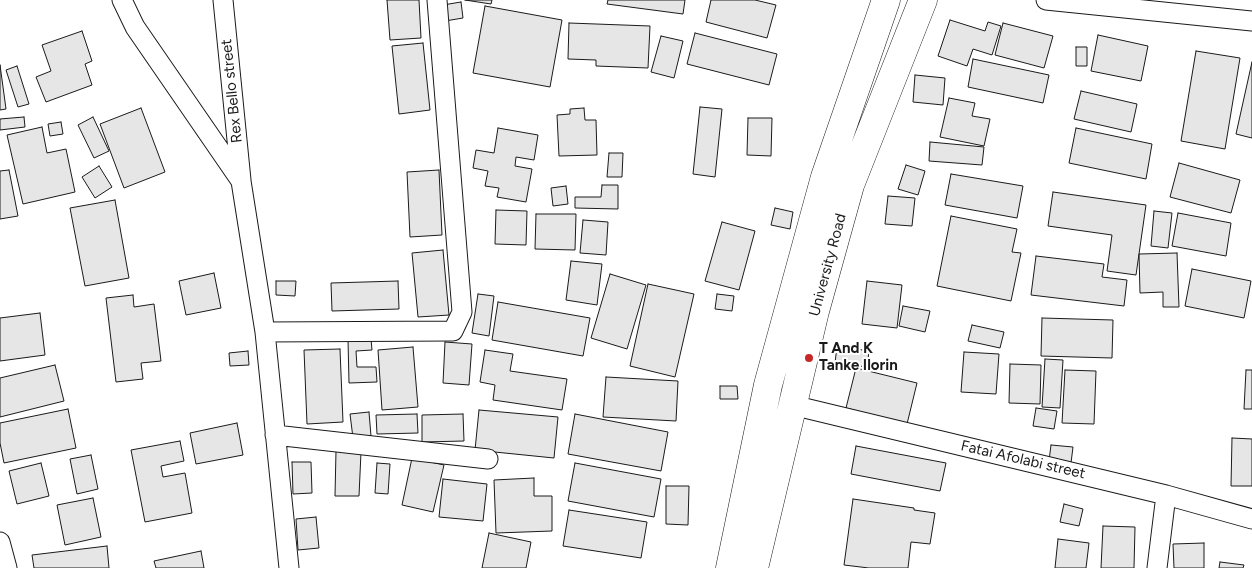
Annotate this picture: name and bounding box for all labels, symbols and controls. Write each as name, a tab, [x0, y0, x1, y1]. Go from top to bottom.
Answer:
street label: Rex Bello street	[218, 38, 246, 144]
street label: University Road	[806, 212, 850, 318]
place label: T And K Tanke Ilorin	[819, 340, 898, 375]
marker: T And K Tanke Ilorin	[803, 352, 815, 364]
street label: Fatai Afolabi street	[959, 437, 1087, 483]

